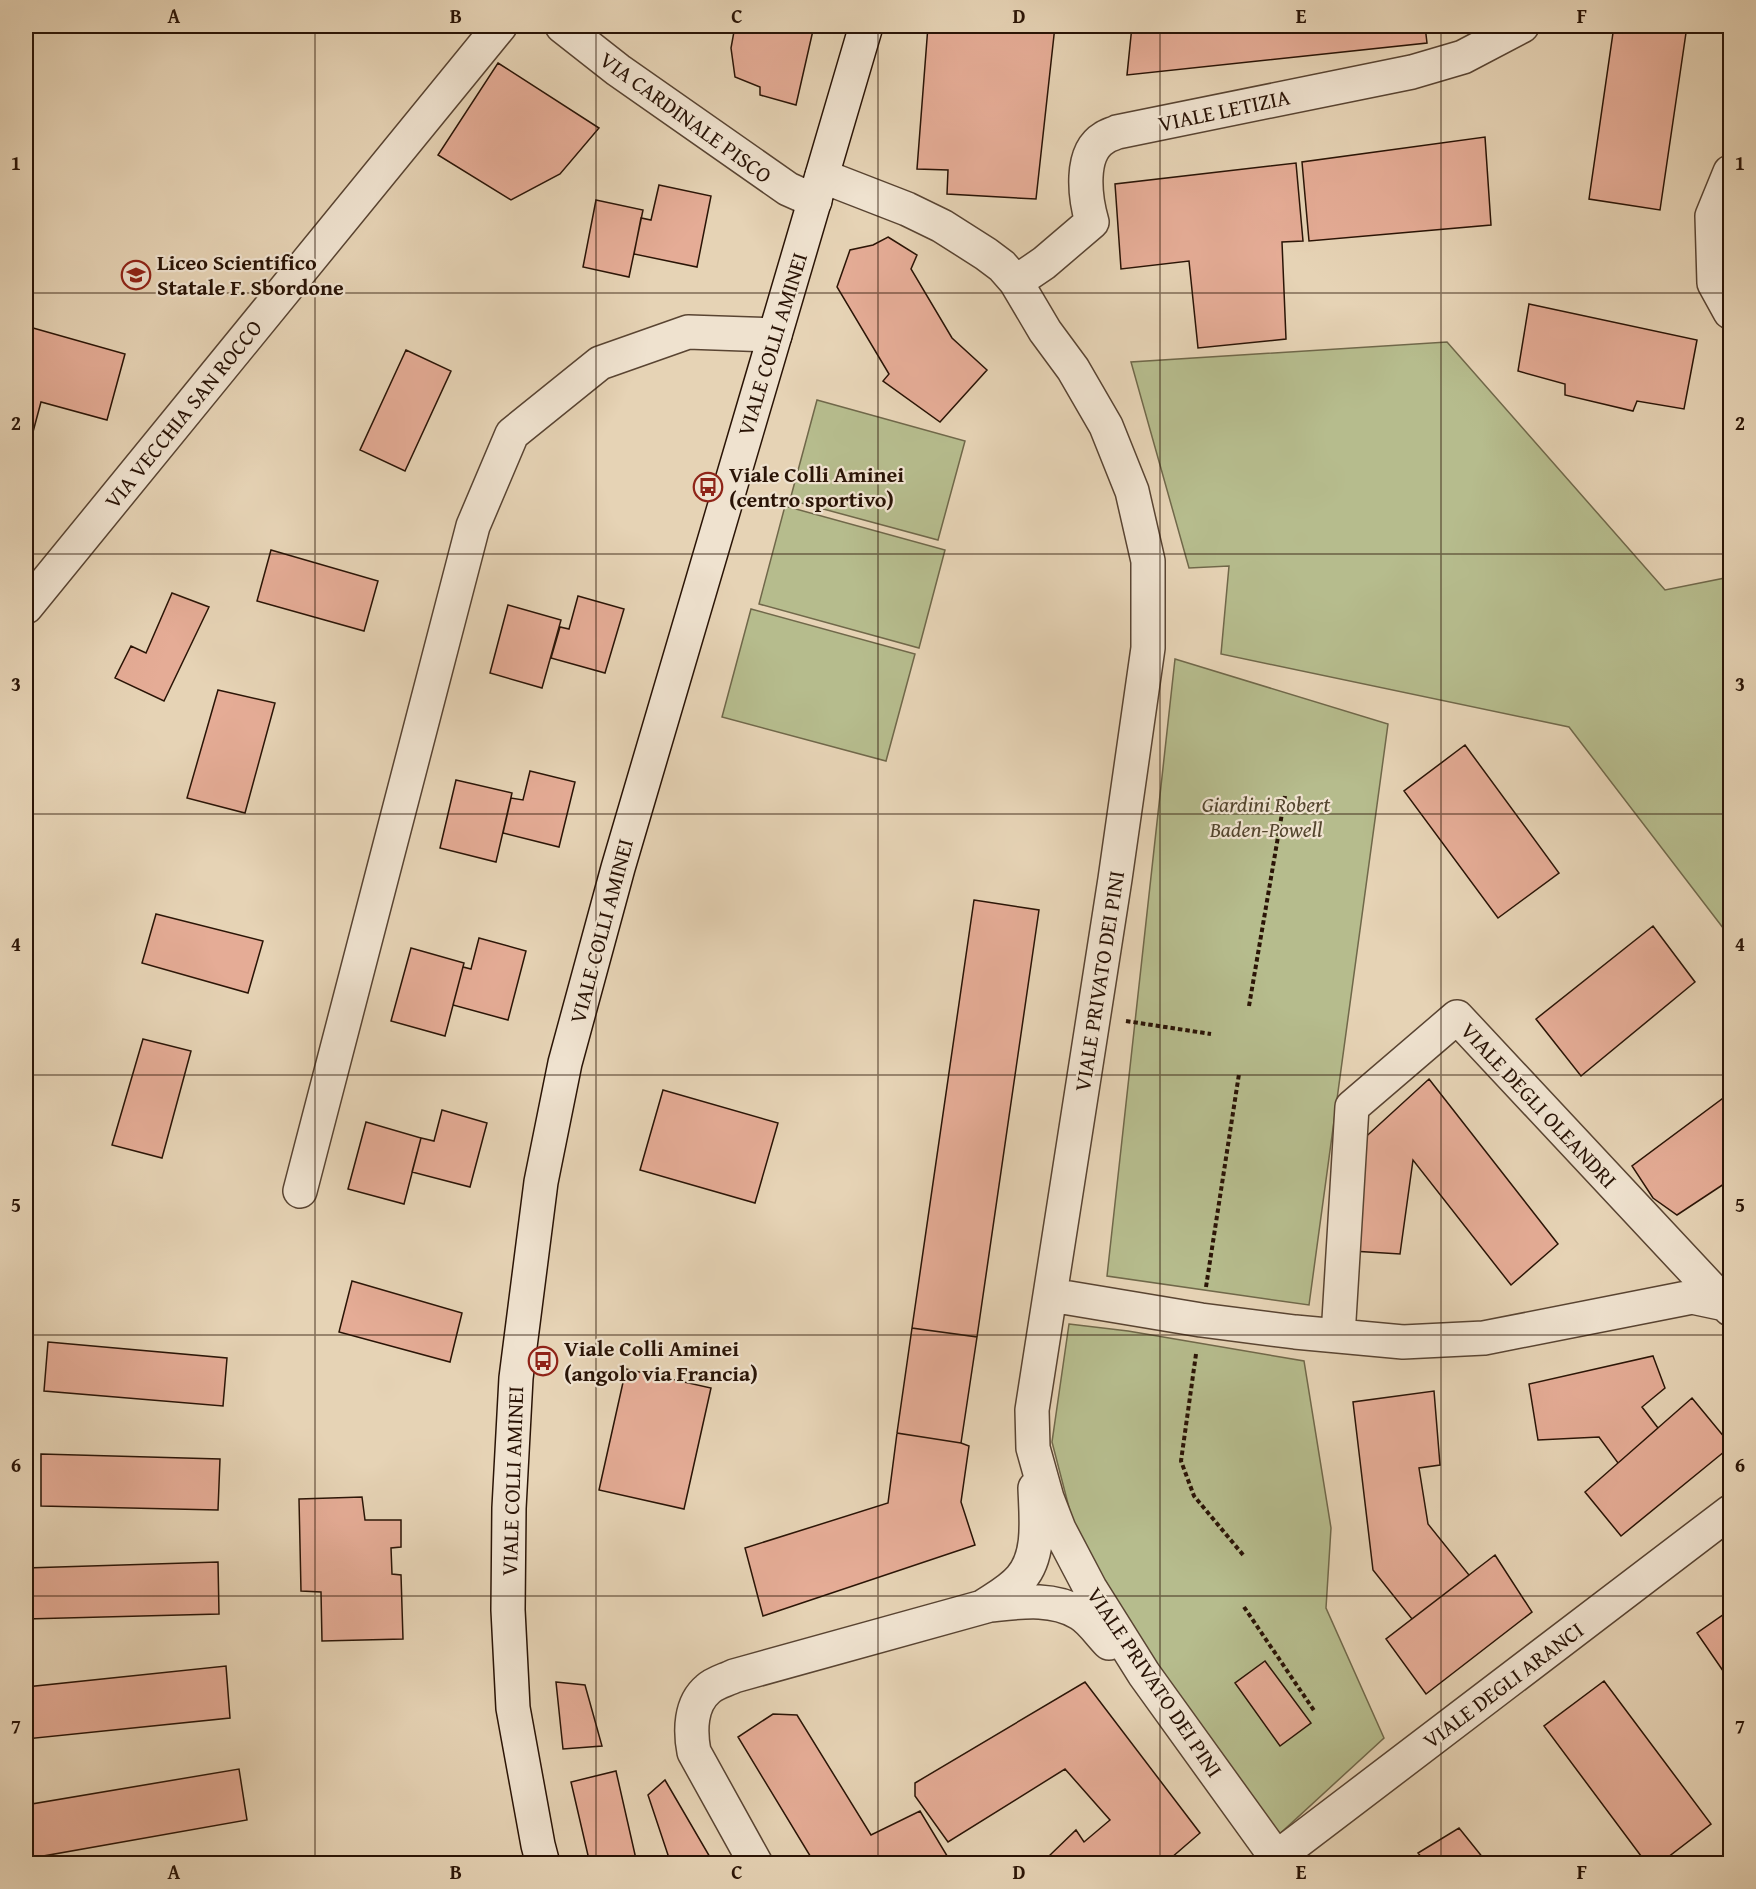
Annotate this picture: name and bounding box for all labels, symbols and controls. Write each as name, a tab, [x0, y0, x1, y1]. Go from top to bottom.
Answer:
text: A	[168, 1, 181, 30]
text: B	[450, 1, 462, 30]
text: C	[731, 1, 743, 30]
text: D	[1012, 1, 1026, 30]
text: E	[1296, 1, 1307, 30]
text: F	[1577, 1, 1587, 30]
street label: VIA CARDINALE PISCO	[593, 44, 779, 190]
street label: VIALE LETIZIA	[1155, 80, 1293, 140]
text: 1	[11, 148, 21, 177]
text: 1	[1735, 148, 1745, 177]
place label: Liceo Scientifico Statale F. Sbordone	[157, 246, 344, 303]
street label: VIALE COLLI AMINEI	[729, 248, 815, 440]
school or university icon: Liceo Scientifico Statale F. Sbordone	[120, 259, 152, 291]
street label: VIA VECCHIA SAN ROCCO	[97, 313, 269, 515]
text: 2	[11, 408, 21, 437]
text: 2	[1735, 408, 1745, 437]
place label: Viale Colli Aminei (centro sportivo)	[729, 458, 904, 515]
bus stop icon: Viale Colli Aminei (centro sportivo)	[692, 471, 724, 503]
text: 3	[11, 669, 21, 698]
text: 3	[1735, 669, 1745, 698]
park label: Giardini Robert Baden-Powell	[1202, 788, 1331, 845]
street label: VIALE COLLI AMINEI	[561, 835, 641, 1027]
street label: VIALE PRIVATO DEI PINI	[1066, 868, 1132, 1094]
text: 4	[11, 929, 21, 958]
text: 4	[1735, 929, 1745, 958]
street label: VIALE DEGLI OLEANDRI	[1453, 1015, 1625, 1195]
text: 5	[11, 1190, 21, 1219]
text: 5	[1735, 1190, 1745, 1219]
place label: Viale Colli Aminei (angolo via Francia)	[564, 1332, 758, 1389]
bus stop icon: Viale Colli Aminei (angolo via Francia)	[527, 1345, 559, 1377]
street label: VIALE COLLI AMINEI	[493, 1385, 531, 1577]
text: 6	[11, 1450, 21, 1479]
text: 6	[1735, 1450, 1745, 1479]
street label: VIALE PRIVATO DEI PINI	[1079, 1580, 1231, 1784]
street label: VIALE DEGLI ARANCI	[1416, 1614, 1590, 1756]
text: 7	[11, 1711, 21, 1740]
text: 7	[1735, 1711, 1745, 1740]
text: A	[168, 1857, 181, 1886]
text: B	[450, 1857, 462, 1886]
text: C	[731, 1857, 743, 1886]
text: D	[1012, 1857, 1026, 1886]
text: E	[1296, 1857, 1307, 1886]
text: F	[1577, 1857, 1587, 1886]

